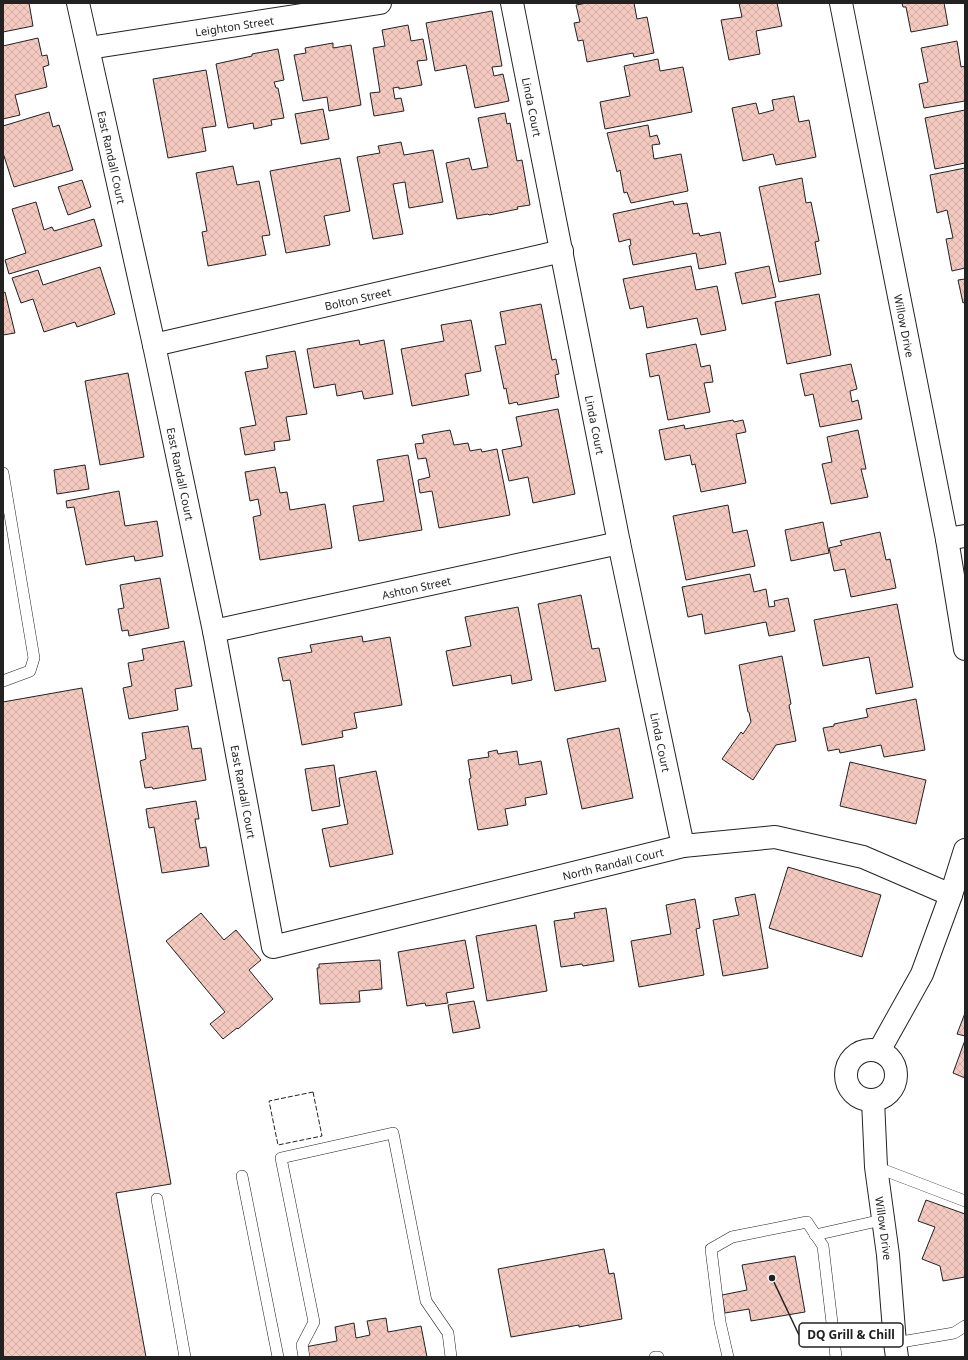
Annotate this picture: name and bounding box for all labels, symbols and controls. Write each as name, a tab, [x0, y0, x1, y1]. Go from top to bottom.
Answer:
street label: Leighton Street	[194, 12, 275, 39]
street label: Linda Court	[519, 76, 546, 138]
street label: East Randall Court	[95, 109, 130, 205]
street label: Bolton Street	[323, 283, 392, 313]
street label: Willow Drive	[891, 293, 918, 359]
street label: Linda Court	[582, 394, 609, 456]
street label: East Randall Court	[164, 426, 198, 522]
street label: Ashton Street	[380, 572, 452, 602]
street label: Linda Court	[647, 711, 675, 773]
street label: East Randall Court	[228, 744, 260, 840]
street label: North Randall Court	[561, 844, 665, 883]
street label: Willow Drive	[873, 1196, 896, 1261]
callout: DQ Grill & Chill	[799, 1323, 903, 1347]
text: DQ Grill & Chill	[807, 1326, 895, 1343]

